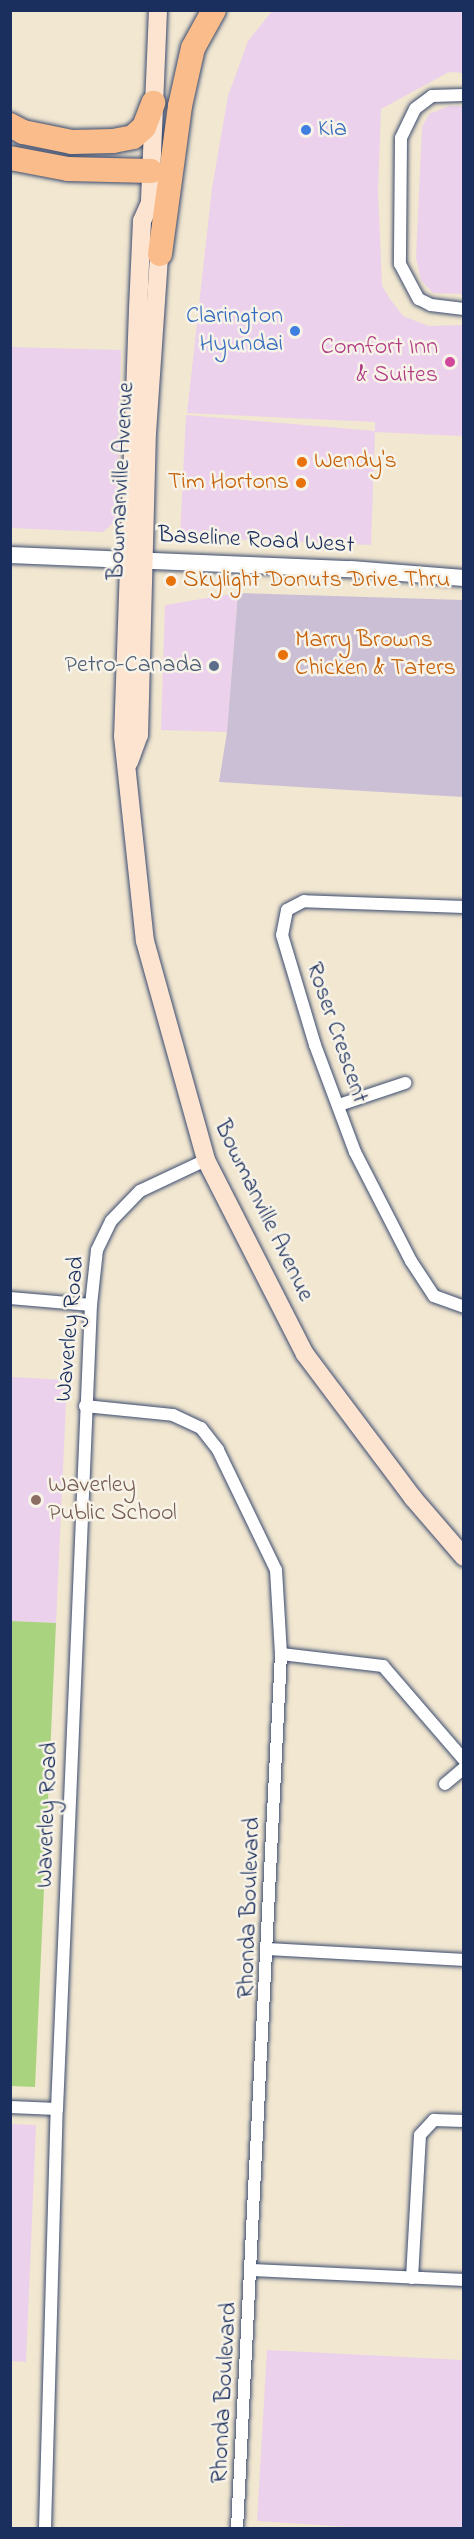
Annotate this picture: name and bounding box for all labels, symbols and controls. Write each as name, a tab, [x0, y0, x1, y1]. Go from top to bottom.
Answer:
place label: Kia	[318, 116, 347, 144]
marker: Kia	[299, 123, 313, 137]
place label: Clarington Hyundai	[186, 303, 283, 359]
marker: Clarington Hyundai	[288, 324, 302, 338]
place label: Comfort Inn & Suites	[321, 334, 438, 390]
marker: Comfort Inn & Suites	[443, 355, 457, 369]
street label: Bowmanville Avenue	[102, 381, 142, 581]
place label: Wendy's	[314, 448, 397, 476]
marker: Wendy's	[295, 455, 309, 469]
place label: Tim Hortons	[168, 469, 289, 497]
marker: Tim Hortons	[294, 476, 308, 490]
street label: Baseline Road West	[157, 521, 355, 561]
place label: Skylight Donuts Drive Thru	[183, 567, 450, 595]
marker: Skylight Donuts Drive Thru	[164, 574, 178, 588]
place label: Marry Browns Chicken & Taters	[295, 627, 456, 683]
marker: Marry Browns Chicken & Taters	[276, 648, 290, 662]
place label: Petro-Canada	[64, 652, 202, 680]
marker: Petro-Canada	[207, 659, 221, 673]
street label: Roser Crescent	[298, 959, 374, 1107]
street label: Bowmanville Avenue	[207, 1116, 319, 1306]
street label: Waverley Road	[50, 1255, 92, 1403]
place label: Waverley Public School	[48, 1472, 177, 1528]
marker: Waverley Public School	[29, 1493, 43, 1507]
street label: Waverley Road	[31, 1742, 65, 1888]
street label: Rhonda Boulevard	[232, 1817, 268, 1999]
street label: Rhonda Boulevard	[206, 2302, 244, 2484]

